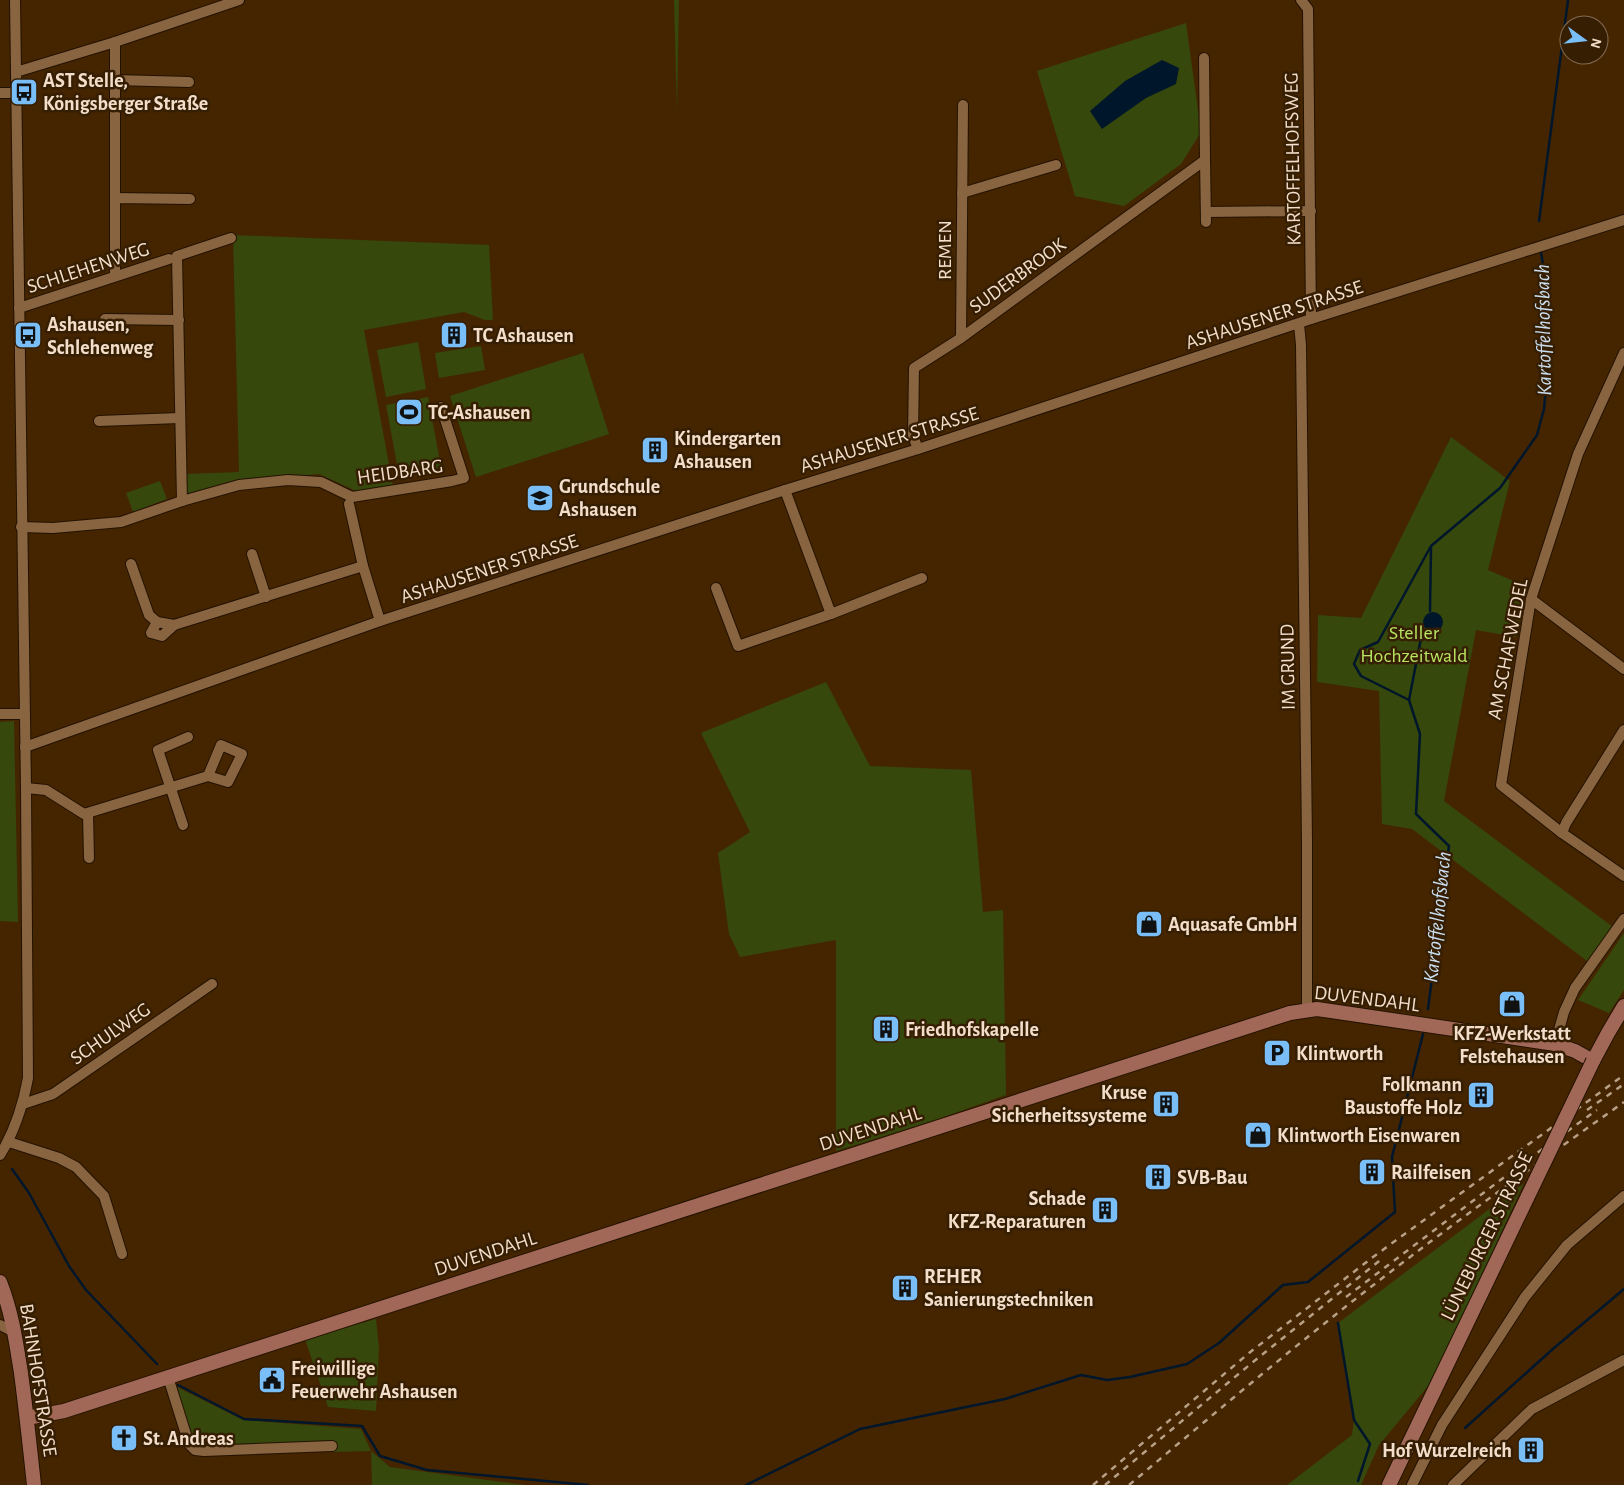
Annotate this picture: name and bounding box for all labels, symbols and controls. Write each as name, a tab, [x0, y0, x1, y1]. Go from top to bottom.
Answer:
north arrow	[1559, 15, 1609, 65]
text: N	[1588, 37, 1604, 50]
place label: AST Stelle, Königsberger Straße	[43, 71, 208, 114]
street label: KARTOFFELHOFSWEG	[1281, 72, 1305, 246]
bus stop icon: AST Stelle, Königsberger Straße	[9, 77, 39, 107]
street label: REMEN	[935, 220, 955, 280]
street label: SUDERBROOK	[966, 234, 1069, 317]
street label: SCHLEHENWEG	[25, 239, 152, 297]
water label: Kartoffelhofsbach	[1532, 264, 1555, 396]
street label: ASHAUSENER STRASSE	[1183, 277, 1366, 353]
place label: Ashausen, Schlehenweg	[47, 315, 154, 358]
bus stop icon: Ashausen, Schlehenweg	[13, 320, 43, 350]
building icon: TC Ashausen	[439, 320, 469, 350]
place label: TC Ashausen	[473, 326, 574, 346]
sports icon: TC-Ashausen	[394, 397, 424, 427]
place label: TC-Ashausen	[428, 403, 531, 423]
street label: ASHAUSENER STRASSE	[798, 403, 981, 477]
place label: Kindergarten Ashausen	[674, 429, 781, 472]
building icon: Kindergarten Ashausen	[640, 435, 670, 465]
street label: HEIDBARG	[356, 456, 445, 488]
place label: Grundschule Ashausen	[559, 477, 660, 520]
school or university icon: Grundschule Ashausen	[525, 483, 555, 513]
street label: ASHAUSENER STRASSE	[398, 531, 581, 607]
street label: AM SCHAFWEDEL	[1485, 576, 1532, 721]
park label: Steller Hochzeitwald	[1360, 623, 1468, 666]
street label: IM GRUND	[1277, 624, 1299, 710]
water label: Kartoffelhofsbach	[1420, 850, 1455, 984]
shop icon: Aquasafe GmbH	[1134, 909, 1164, 939]
place label: Aquasafe GmbH	[1168, 915, 1298, 935]
street label: DUVENDAHL	[1313, 983, 1421, 1015]
shop icon: KFZ-Werkstatt Felstehausen	[1497, 989, 1527, 1019]
street label: SCHULWEG	[67, 999, 154, 1069]
building icon: Friedhofskapelle	[871, 1014, 901, 1044]
place label: Friedhofskapelle	[905, 1020, 1039, 1040]
place label: KFZ-Werkstatt Felstehausen	[1453, 1024, 1571, 1067]
parking icon: Klintworth	[1262, 1038, 1292, 1068]
place label: Klintworth	[1296, 1044, 1383, 1064]
place label: Folkmann Baustoffe Holz	[1344, 1075, 1462, 1118]
building icon: Folkmann Baustoffe Holz	[1466, 1080, 1496, 1110]
place label: Kruse Sicherheitssysteme	[992, 1083, 1147, 1126]
building icon: Kruse Sicherheitssysteme	[1151, 1089, 1181, 1119]
street label: DUVENDAHL	[817, 1103, 925, 1155]
shop icon: Klintworth Eisenwaren	[1243, 1120, 1273, 1150]
place label: Klintworth Eisenwaren	[1277, 1126, 1460, 1146]
street label: LÜNEBURGER STRASSE	[1437, 1149, 1536, 1324]
building icon: Railfeisen	[1357, 1157, 1387, 1187]
building icon: SVB-Bau	[1143, 1162, 1173, 1192]
place label: Railfeisen	[1391, 1163, 1471, 1183]
place label: SVB-Bau	[1177, 1168, 1248, 1188]
place label: Schade KFZ-Reparaturen	[948, 1189, 1086, 1232]
building icon: Schade KFZ-Reparaturen	[1090, 1195, 1120, 1225]
street label: DUVENDAHL	[432, 1228, 540, 1280]
place label: REHER Sanierungstechniken	[924, 1267, 1094, 1310]
building icon: REHER Sanierungstechniken	[890, 1273, 920, 1303]
street label: BAHNHOFSTRASSE	[16, 1302, 60, 1458]
place label: Freiwillige Feuerwehr Ashausen	[291, 1359, 458, 1402]
public building icon: Freiwillige Feuerwehr Ashausen	[257, 1365, 287, 1395]
church icon: St. Andreas	[109, 1423, 139, 1453]
place label: St. Andreas	[143, 1429, 234, 1449]
building icon: Hof Wurzelreich	[1516, 1435, 1546, 1465]
place label: Hof Wurzelreich	[1382, 1441, 1512, 1461]

